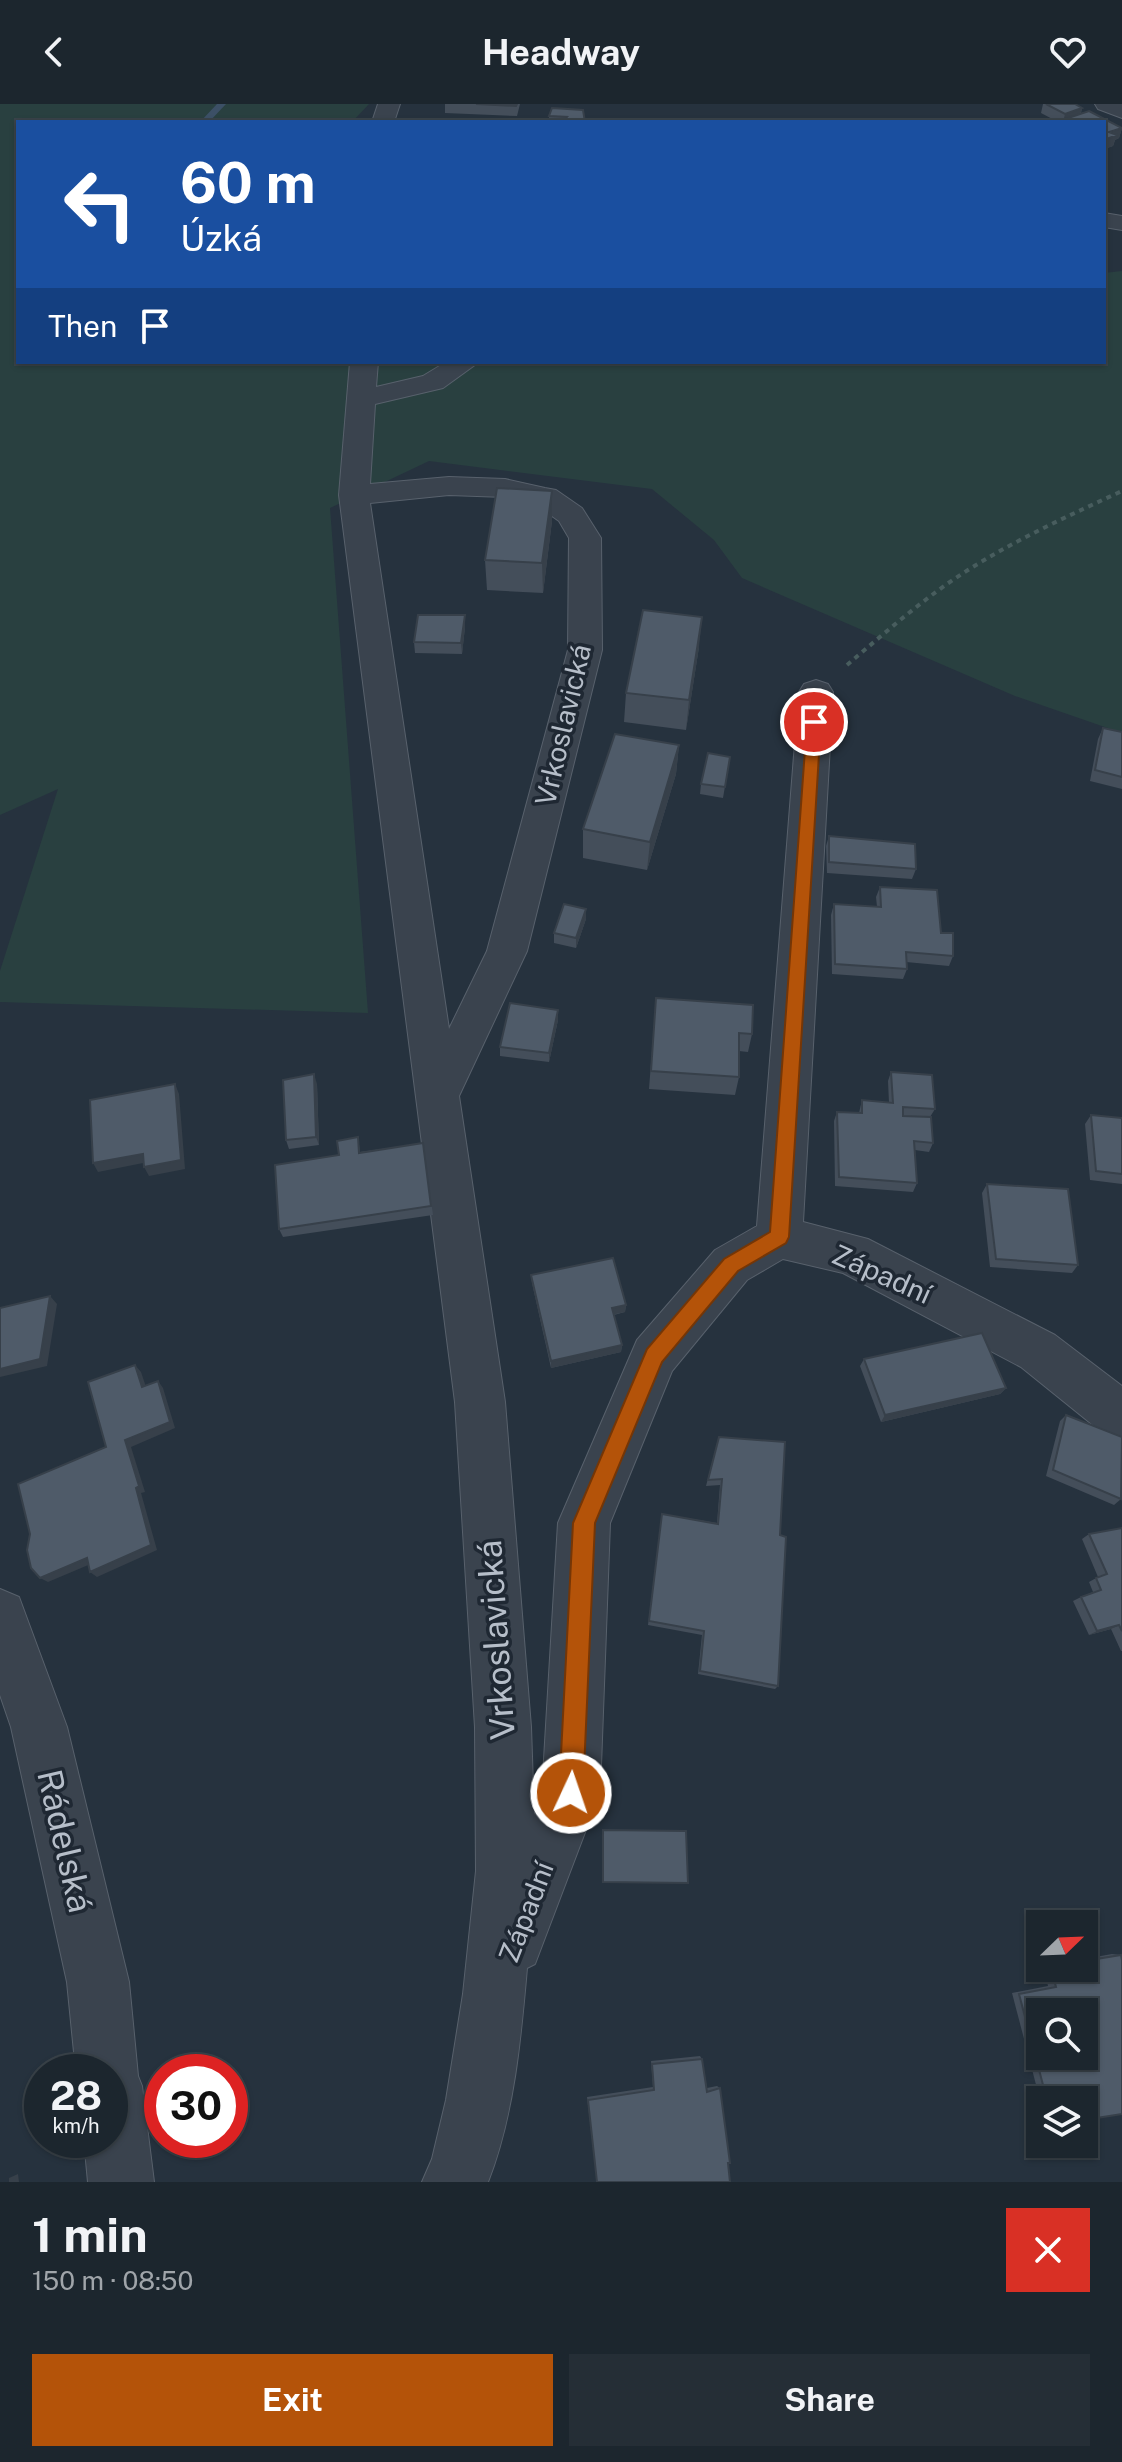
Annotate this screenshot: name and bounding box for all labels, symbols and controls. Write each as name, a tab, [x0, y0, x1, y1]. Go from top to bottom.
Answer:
icon: back	[32, 30, 76, 74]
icon: heart	[1046, 30, 1090, 74]
text: Headway	[482, 31, 640, 73]
text: 60 m	[180, 150, 316, 216]
icon: left	[48, 152, 152, 256]
text: Úzká	[180, 217, 262, 259]
icon: arrive	[133, 304, 177, 348]
text: Then	[48, 308, 117, 344]
street label: Vrkoslavická	[528, 641, 597, 809]
pin	[780, 688, 848, 756]
icon: arrive	[792, 700, 836, 744]
street label: Západní	[827, 1237, 938, 1311]
street label: Vrkoslavická	[469, 1539, 523, 1741]
position arrow	[529, 1751, 613, 1835]
street label: Rádelská	[29, 1766, 101, 1916]
street label: Západní	[491, 1856, 560, 1967]
north arrow	[1026, 1910, 1098, 1982]
map controls	[1026, 1910, 1098, 2158]
button: search	[1026, 1998, 1098, 2070]
speed limit sign: 30	[144, 2054, 248, 2158]
text: 28	[50, 2072, 102, 2119]
button: layers	[1026, 2086, 1098, 2158]
text: km/h	[52, 2114, 100, 2138]
text: 1 min	[32, 2206, 148, 2263]
button: close	[1006, 2208, 1090, 2292]
text: 150 m · 08:50	[32, 2265, 193, 2296]
button: Exit	[32, 2354, 553, 2446]
button: Share	[569, 2354, 1090, 2446]

